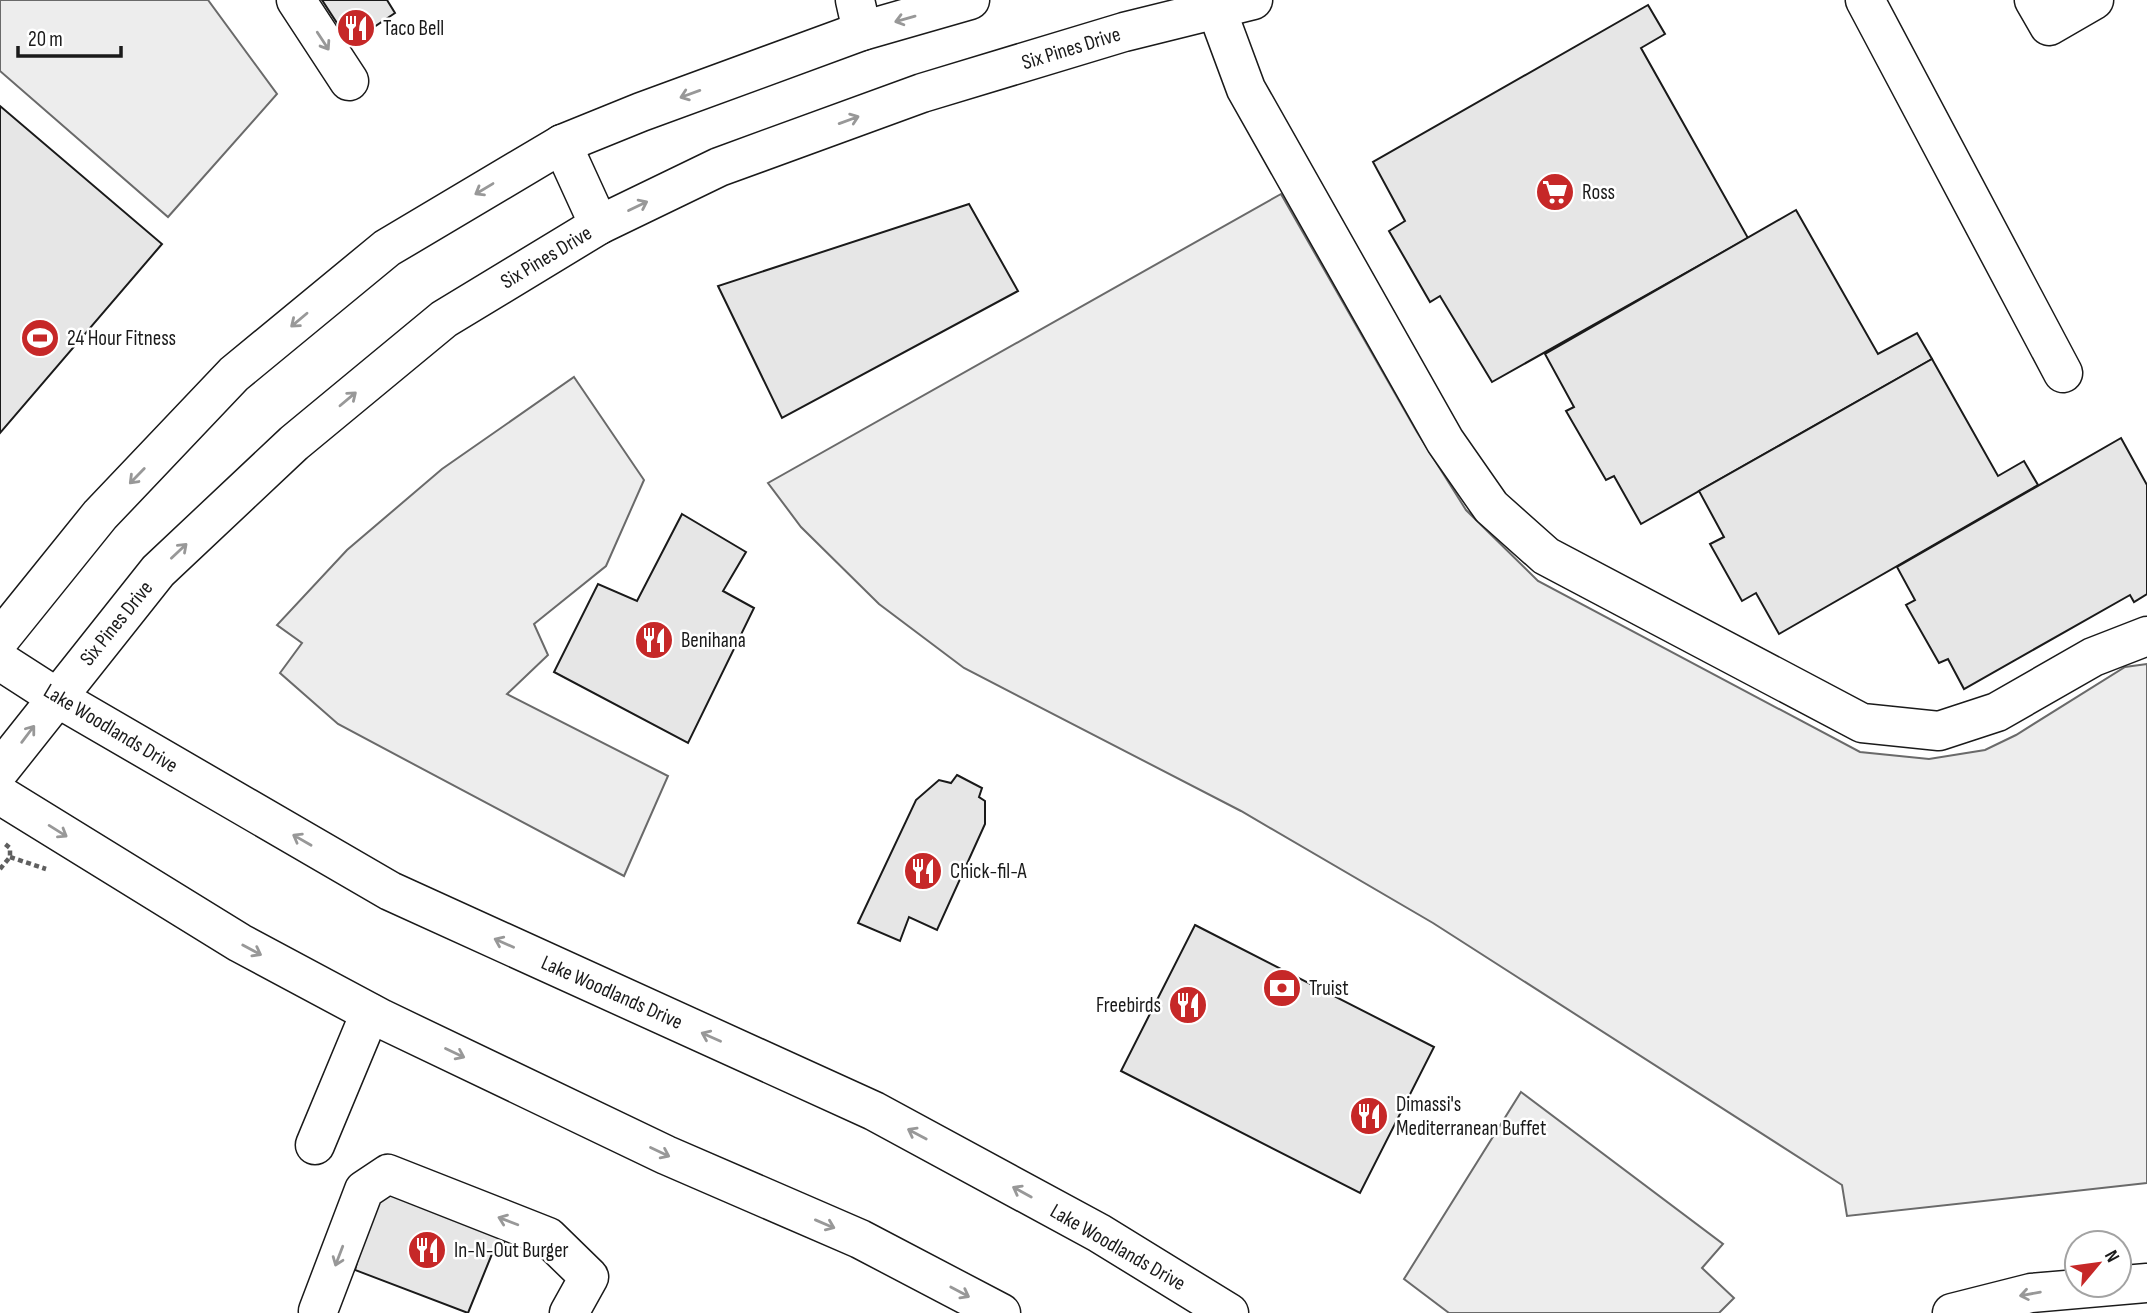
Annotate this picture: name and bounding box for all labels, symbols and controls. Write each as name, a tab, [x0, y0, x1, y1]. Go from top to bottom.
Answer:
restaurant icon: Taco Bell	[335, 7, 377, 49]
one-way arrow	[894, 13, 916, 26]
scale bar	[18, 14, 121, 58]
place label: Taco Bell	[383, 16, 444, 41]
street label: Six Pines Drive	[1019, 22, 1124, 75]
text: 20 m	[28, 27, 63, 52]
one-way arrow	[316, 30, 330, 50]
one-way arrow	[680, 88, 702, 101]
one-way arrow	[837, 112, 859, 125]
supermarket icon: Ross	[1534, 171, 1576, 213]
place label: Ross	[1582, 180, 1615, 205]
one-way arrow	[475, 182, 495, 196]
one-way arrow	[627, 199, 649, 212]
street label: Six Pines Drive	[496, 220, 596, 294]
one-way arrow	[291, 312, 309, 328]
sports icon: 24 Hour Fitness	[19, 317, 61, 359]
place label: 24 Hour Fitness	[67, 326, 176, 351]
one-way arrow	[338, 391, 356, 406]
one-way arrow	[129, 467, 146, 484]
one-way arrow	[170, 543, 187, 560]
street label: Six Pines Drive	[75, 576, 158, 671]
restaurant icon: Benihana	[633, 619, 675, 661]
place label: Benihana	[681, 628, 746, 653]
street label: Lake Woodlands Drive	[39, 679, 182, 778]
one-way arrow	[21, 725, 36, 743]
one-way arrow	[48, 824, 68, 838]
one-way arrow	[292, 833, 312, 847]
restaurant icon: Chick-fil-A	[902, 850, 944, 892]
place label: Chick-fil-A	[950, 859, 1028, 884]
one-way arrow	[494, 936, 515, 949]
one-way arrow	[241, 943, 262, 957]
street label: Lake Woodlands Drive	[537, 950, 686, 1035]
bank icon: Truist	[1261, 967, 1303, 1009]
place label: Truist	[1309, 976, 1349, 1001]
restaurant icon: Freebirds	[1167, 984, 1209, 1026]
place label: Freebirds	[1096, 993, 1161, 1018]
one-way arrow	[701, 1030, 722, 1043]
one-way arrow	[444, 1047, 465, 1060]
place label: Dimassi's Mediterranean Buffet	[1396, 1092, 1546, 1141]
restaurant icon: Dimassi's Mediterranean Buffet	[1348, 1095, 1390, 1137]
one-way arrow	[907, 1127, 928, 1141]
one-way arrow	[649, 1146, 670, 1159]
one-way arrow	[1013, 1184, 1033, 1198]
street label: Lake Woodlands Drive	[1046, 1199, 1190, 1296]
one-way arrow	[497, 1213, 519, 1226]
one-way arrow	[814, 1218, 835, 1231]
restaurant icon: In-N-Out Burger	[406, 1229, 448, 1271]
north arrow	[2063, 1229, 2133, 1299]
place label: In-N-Out Burger	[454, 1238, 569, 1263]
one-way arrow	[332, 1244, 344, 1266]
text: N	[2099, 1246, 2124, 1267]
one-way arrow	[949, 1285, 970, 1299]
one-way arrow	[2019, 1288, 2042, 1302]

